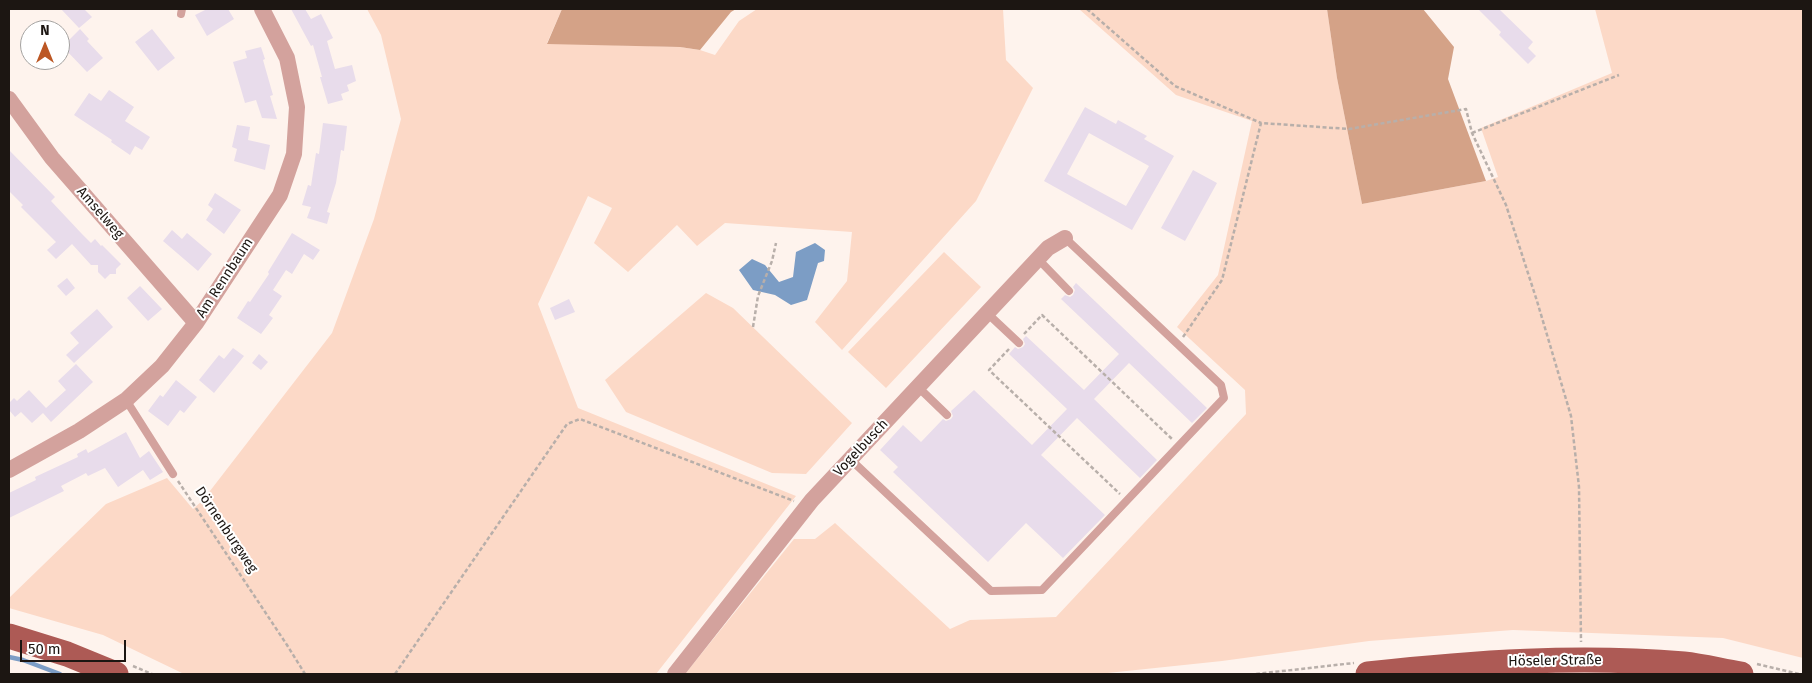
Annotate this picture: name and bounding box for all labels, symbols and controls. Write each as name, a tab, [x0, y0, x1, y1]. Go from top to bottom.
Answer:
north arrow	[20, 20, 70, 70]
text: N	[40, 22, 50, 39]
street label: Amselweg	[73, 184, 127, 242]
street label: Am Rennbaum	[193, 235, 257, 321]
street label: Vogelbusch	[830, 416, 892, 480]
street label: Dörnenburgweg	[191, 484, 261, 576]
scale bar	[22, 630, 129, 662]
text: 50 m	[28, 640, 61, 658]
street label: Höseler Straße	[1508, 652, 1602, 670]

